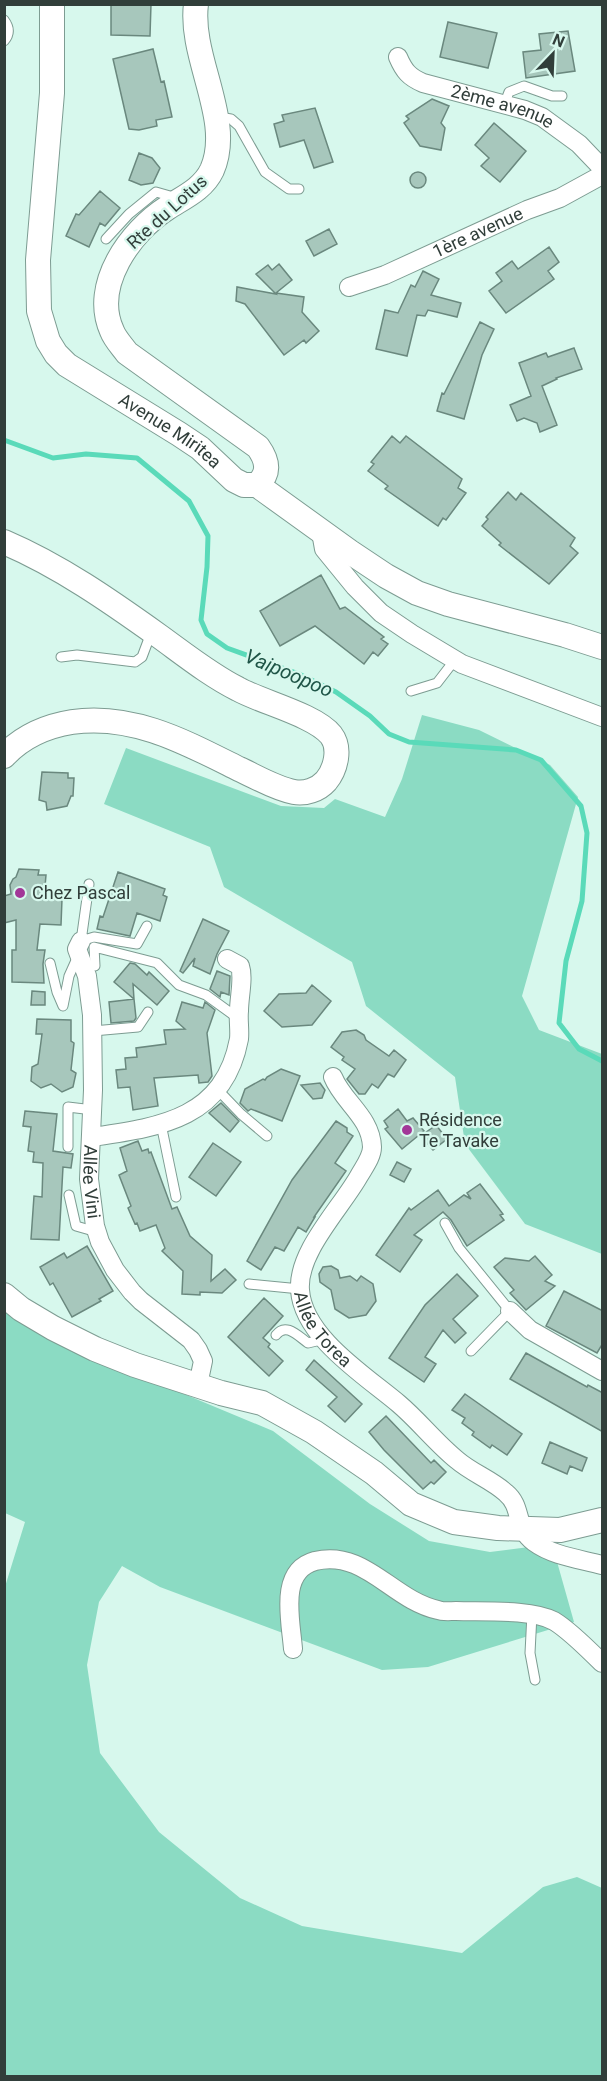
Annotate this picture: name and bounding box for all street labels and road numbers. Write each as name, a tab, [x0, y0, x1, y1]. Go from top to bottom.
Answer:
street label: 2ème avenue	[449, 80, 558, 132]
street label: Rte du Lotus	[122, 170, 211, 253]
street label: 1ère avenue	[429, 202, 526, 262]
street label: Avenue Miritea	[115, 388, 226, 472]
street label: Allée Vini	[79, 1144, 105, 1220]
street label: Allée Torea	[290, 1289, 356, 1371]

